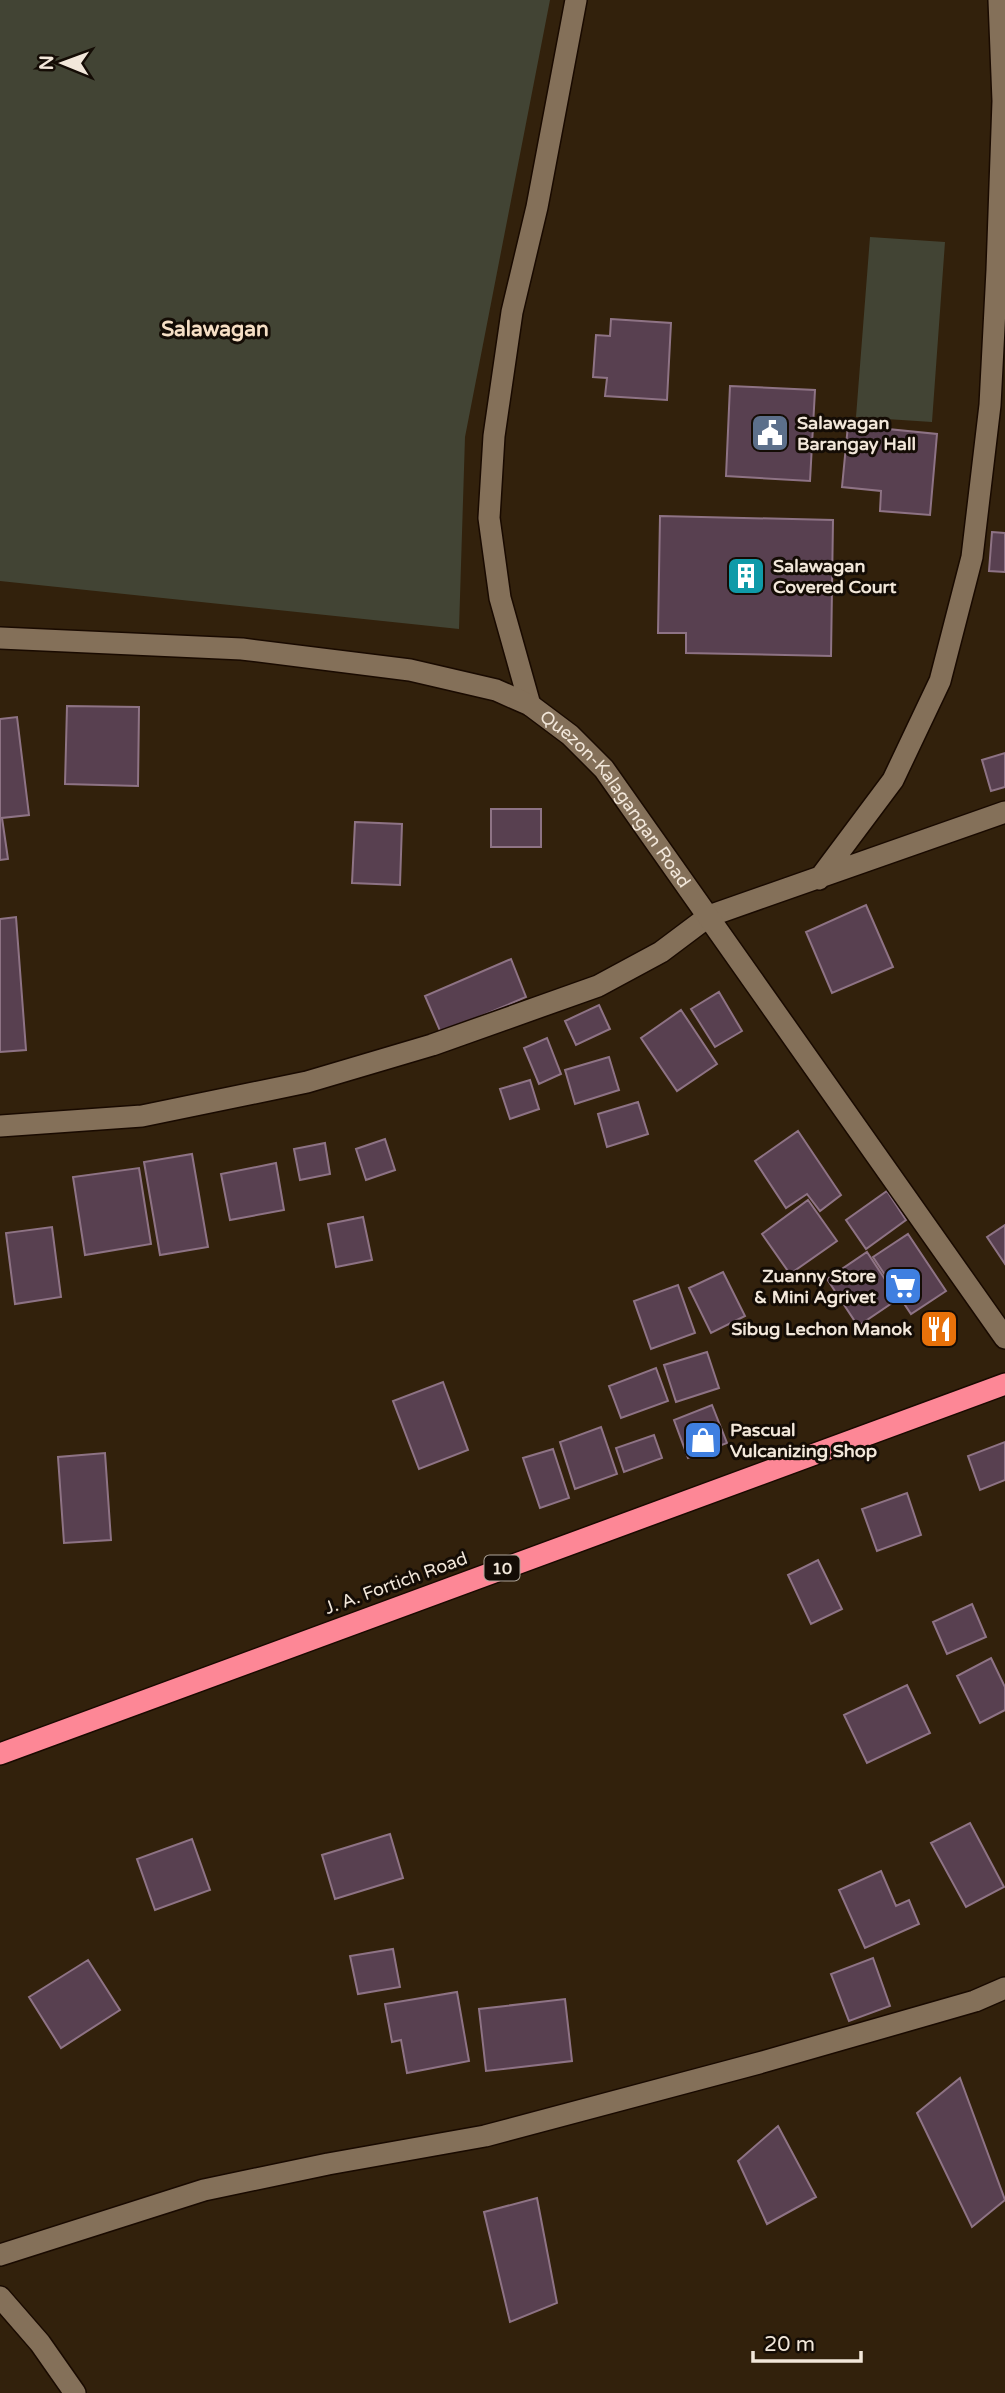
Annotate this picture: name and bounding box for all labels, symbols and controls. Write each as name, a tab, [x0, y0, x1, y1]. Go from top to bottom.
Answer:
north arrow	[28, 28, 98, 98]
text: N	[36, 55, 58, 71]
district label: Salawagan	[161, 317, 269, 342]
public building icon: Salawagan Barangay Hall	[749, 412, 791, 454]
place label: Salawagan Barangay Hall	[797, 412, 916, 455]
building icon: Salawagan Covered Court	[725, 555, 767, 597]
place label: Salawagan Covered Court	[773, 555, 897, 598]
street label: Quezon-Kalagangan Road	[536, 705, 695, 892]
place label: Zuanny Store & Mini Agrivet	[754, 1265, 876, 1308]
supermarket icon: Zuanny Store & Mini Agrivet	[882, 1265, 924, 1307]
restaurant icon: Sibug Lechon Manok	[918, 1308, 960, 1350]
place label: Sibug Lechon Manok	[731, 1318, 912, 1340]
shop icon: Pascual Vulcanizing Shop	[682, 1419, 724, 1461]
place label: Pascual Vulcanizing Shop	[730, 1419, 877, 1462]
street label: J. A. Fortich Road	[322, 1547, 470, 1619]
road number: 10	[484, 1556, 520, 1580]
scale bar	[753, 2320, 862, 2364]
text: 20 m	[764, 2332, 815, 2357]

